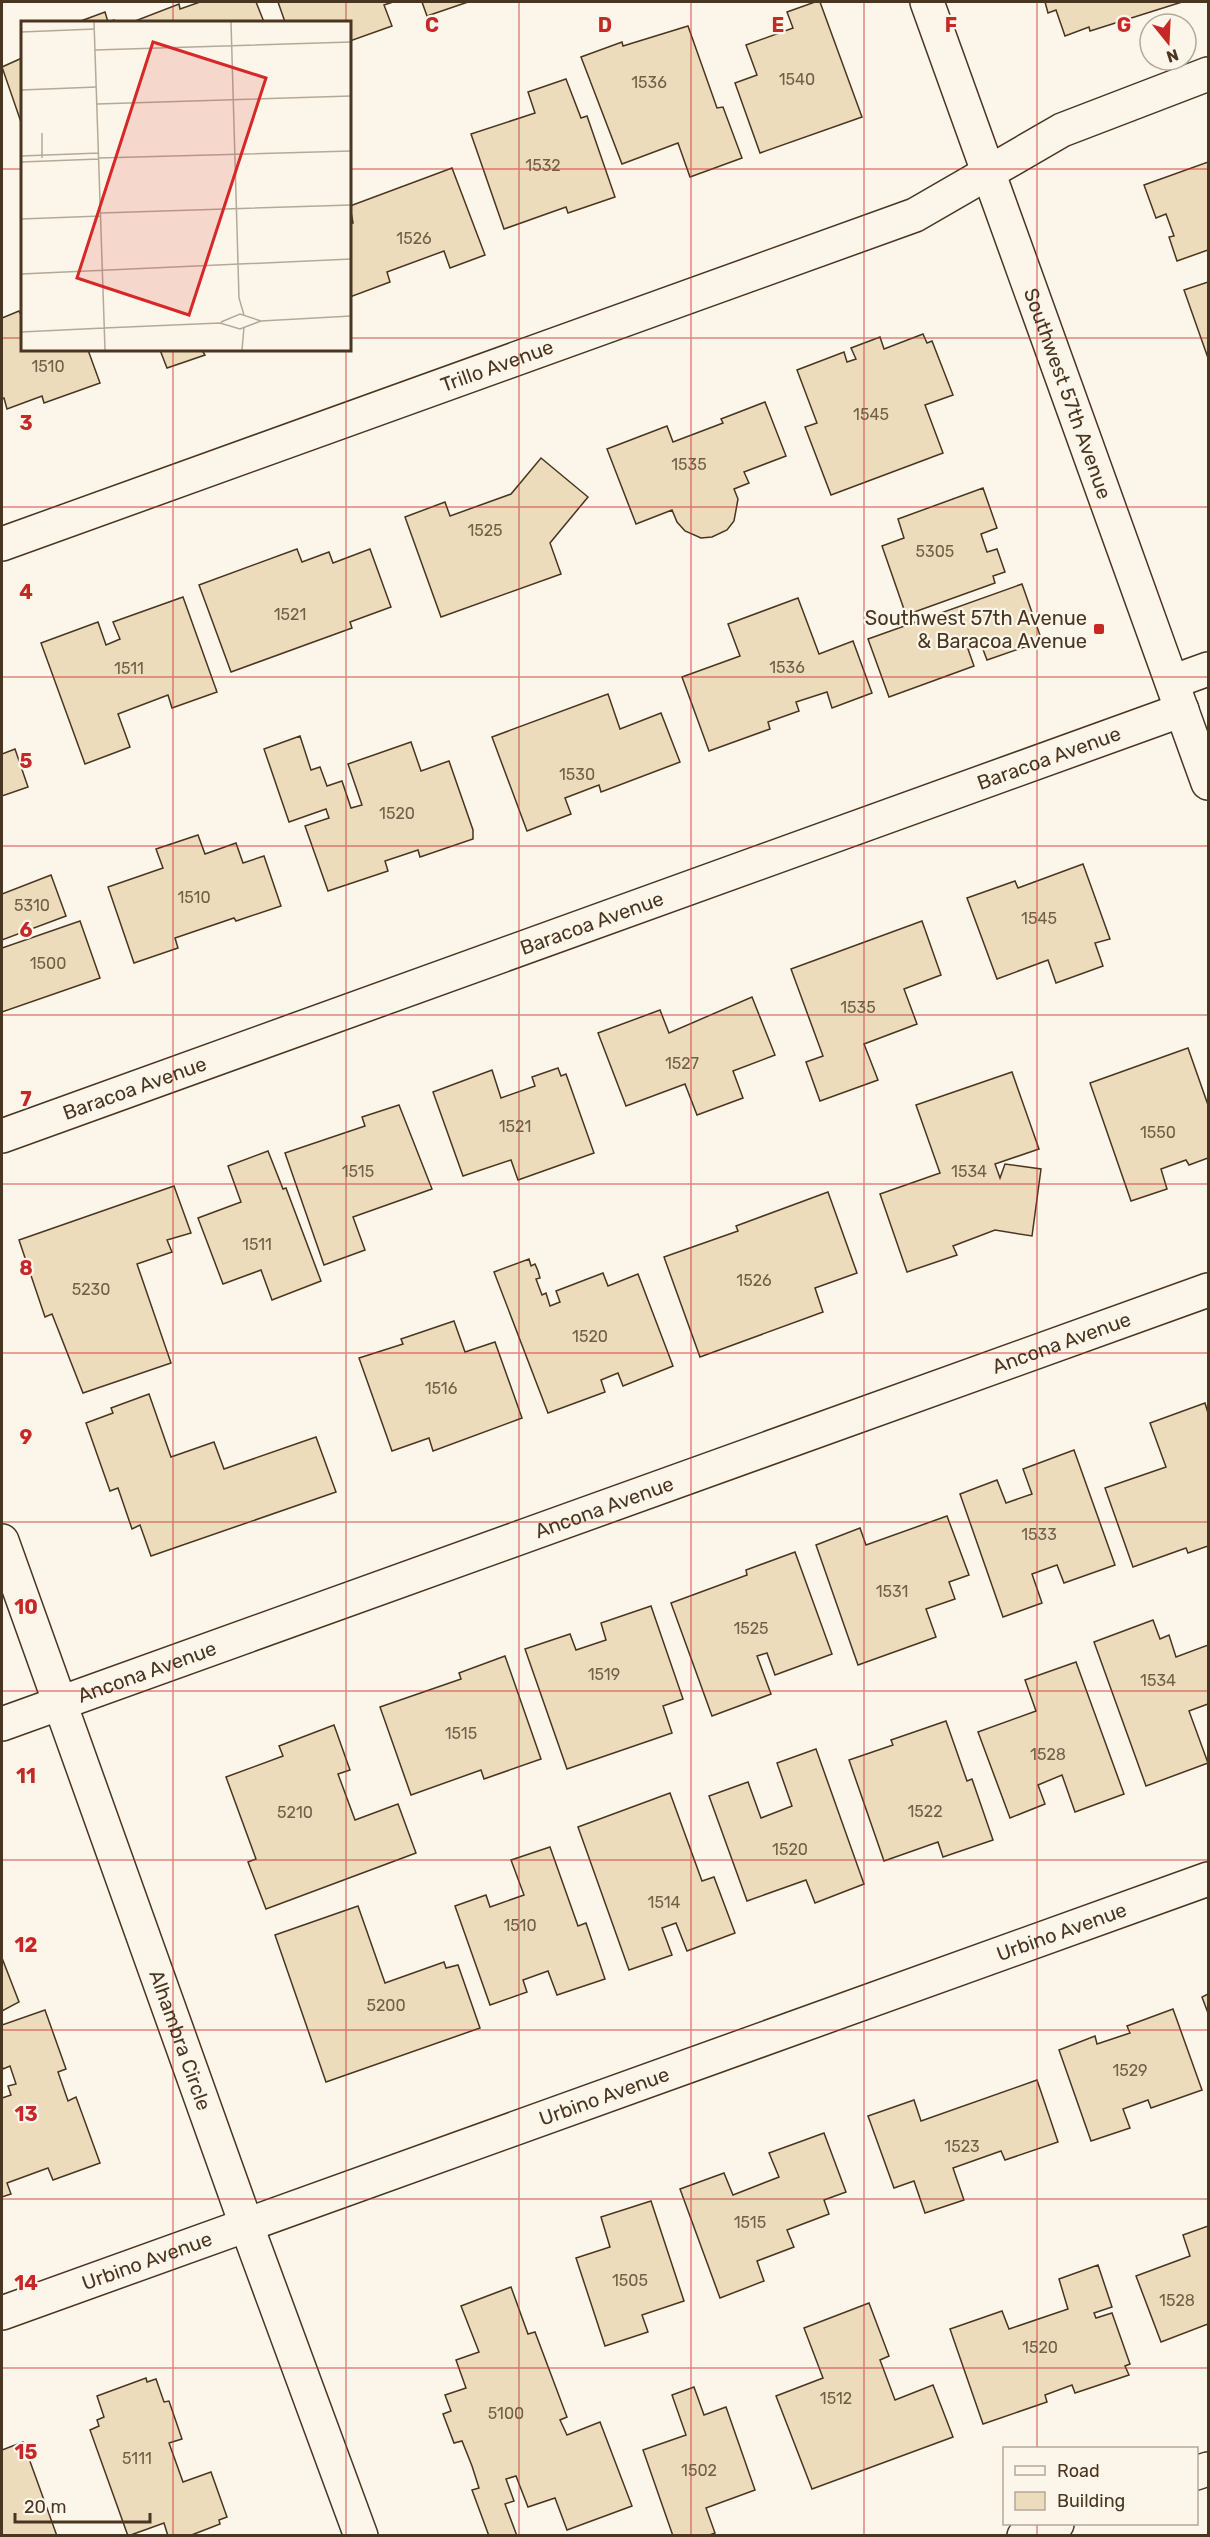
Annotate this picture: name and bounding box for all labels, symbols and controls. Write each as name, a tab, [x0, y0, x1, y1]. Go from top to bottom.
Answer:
north arrow	[1138, 12, 1198, 72]
text: C	[425, 13, 439, 37]
text: D	[598, 13, 612, 37]
text: E	[772, 13, 784, 37]
text: F	[945, 13, 957, 37]
text: G	[1117, 13, 1131, 37]
inset map	[21, 21, 351, 351]
text: N	[1164, 45, 1181, 67]
house number: 1540	[779, 70, 815, 89]
house number: 1536	[631, 73, 667, 92]
house number: 1532	[525, 156, 561, 175]
house number: 1526	[396, 229, 432, 248]
street label: Southwest 57th Avenue	[1019, 285, 1117, 502]
street label: Trillo Avenue	[437, 334, 556, 397]
house number: 1510	[31, 357, 65, 376]
house number: 1545	[853, 405, 889, 424]
text: 3	[19, 411, 33, 435]
house number: 1535	[671, 455, 707, 474]
house number: 1525	[467, 521, 503, 540]
house number: 5305	[916, 542, 954, 561]
text: 4	[19, 580, 33, 604]
house number: 1521	[274, 605, 306, 624]
place label: Southwest 57th Avenue & Baracoa Avenue	[865, 606, 1087, 653]
marker: Southwest 57th Avenue & Baracoa Avenue	[1092, 622, 1106, 636]
house number: 1536	[769, 658, 805, 677]
house number: 1511	[114, 659, 144, 678]
street label: Baracoa Avenue	[974, 721, 1124, 795]
text: 5	[20, 749, 33, 773]
house number: 1530	[559, 765, 595, 784]
house number: 1520	[379, 804, 415, 823]
street label: Baracoa Avenue	[517, 886, 667, 960]
house number: 1510	[177, 888, 211, 907]
house number: 5310	[14, 896, 50, 915]
house number: 1545	[1021, 909, 1057, 928]
text: 6	[19, 918, 33, 942]
house number: 1500	[30, 954, 66, 973]
house number: 1535	[840, 998, 876, 1017]
street label: Baracoa Avenue	[60, 1051, 210, 1125]
house number: 1527	[665, 1054, 699, 1073]
text: 7	[20, 1087, 32, 1111]
house number: 1521	[499, 1117, 531, 1136]
house number: 1550	[1140, 1123, 1176, 1142]
house number: 1515	[342, 1162, 374, 1181]
house number: 1534	[951, 1162, 987, 1181]
house number: 1511	[242, 1235, 272, 1254]
text: 8	[19, 1256, 33, 1280]
house number: 1526	[736, 1271, 772, 1290]
house number: 5230	[72, 1280, 110, 1299]
street label: Ancona Avenue	[989, 1307, 1134, 1379]
house number: 1520	[572, 1327, 608, 1346]
house number: 1516	[425, 1379, 458, 1398]
text: 9	[20, 1425, 33, 1449]
street label: Ancona Avenue	[532, 1471, 677, 1543]
house number: 1533	[1021, 1525, 1057, 1544]
house number: 1531	[876, 1582, 908, 1601]
text: 10	[14, 1595, 38, 1619]
house number: 1525	[733, 1619, 769, 1638]
street label: Ancona Avenue	[74, 1636, 220, 1708]
house number: 1519	[588, 1665, 620, 1684]
house number: 1534	[1140, 1671, 1176, 1690]
house number: 1515	[445, 1724, 477, 1743]
house number: 1528	[1030, 1745, 1066, 1764]
text: 11	[16, 1764, 36, 1788]
house number: 1522	[907, 1802, 943, 1821]
house number: 5210	[277, 1803, 313, 1822]
house number: 1520	[772, 1840, 808, 1859]
house number: 1514	[648, 1893, 681, 1912]
street label: Urbino Avenue	[993, 1897, 1130, 1966]
house number: 1510	[503, 1916, 537, 1935]
text: 12	[15, 1933, 37, 1957]
street label: Alhambra Circle	[144, 1967, 216, 2113]
house number: 5200	[366, 1996, 406, 2015]
house number: 1529	[1112, 2061, 1148, 2080]
street label: Urbino Avenue	[536, 2062, 672, 2131]
text: 13	[14, 2102, 38, 2126]
house number: 1523	[944, 2137, 980, 2156]
house number: 1515	[734, 2213, 766, 2232]
street label: Urbino Avenue	[79, 2226, 215, 2295]
text: 14	[14, 2271, 38, 2295]
house number: 1505	[612, 2271, 648, 2290]
house number: 1528	[1159, 2291, 1195, 2310]
house number: 1520	[1022, 2338, 1058, 2357]
house number: 1512	[820, 2389, 852, 2408]
house number: 5100	[488, 2404, 524, 2423]
text: 15	[15, 2440, 38, 2464]
legend	[1003, 2447, 1198, 2525]
house number: 5111	[122, 2449, 152, 2468]
text: Road	[1057, 2460, 1100, 2482]
house number: 1502	[681, 2461, 717, 2480]
scale bar	[15, 2486, 150, 2524]
text: Building	[1057, 2490, 1125, 2512]
text: 20 m	[24, 2496, 66, 2518]

